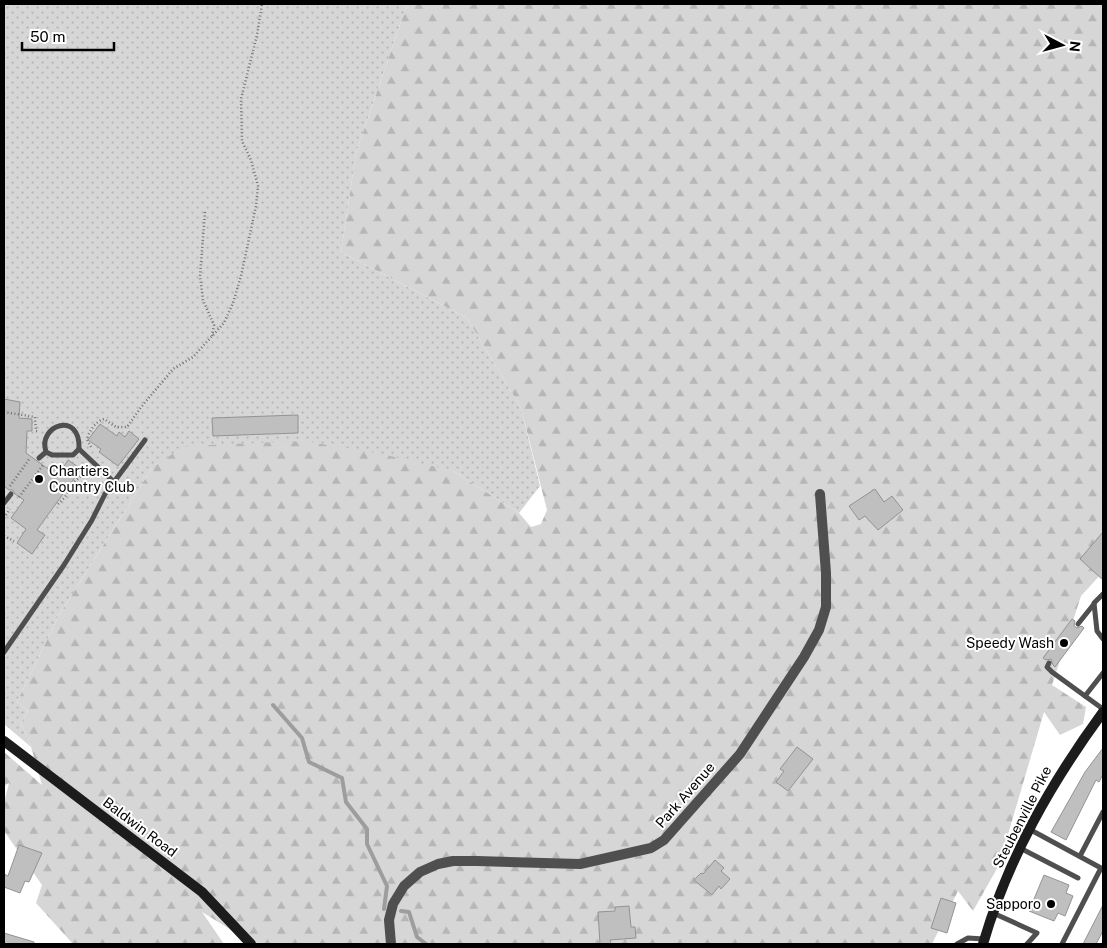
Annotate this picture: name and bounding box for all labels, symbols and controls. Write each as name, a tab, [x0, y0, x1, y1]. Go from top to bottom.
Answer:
scale bar	[22, 20, 115, 52]
north arrow	[1037, 20, 1087, 70]
text: 50 m	[30, 28, 65, 45]
text: N	[1066, 40, 1083, 53]
place label: Chartiers Country Club	[49, 463, 135, 495]
marker: Chartiers Country Club	[33, 473, 45, 485]
place label: Speedy Wash	[966, 635, 1054, 651]
marker: Speedy Wash	[1058, 637, 1070, 649]
street label: Park Avenue	[652, 759, 718, 831]
street label: Steubenville Pike	[989, 763, 1055, 871]
street label: Baldwin Road	[100, 794, 180, 860]
place label: Sapporo	[986, 896, 1041, 912]
marker: Sapporo	[1045, 898, 1057, 910]

